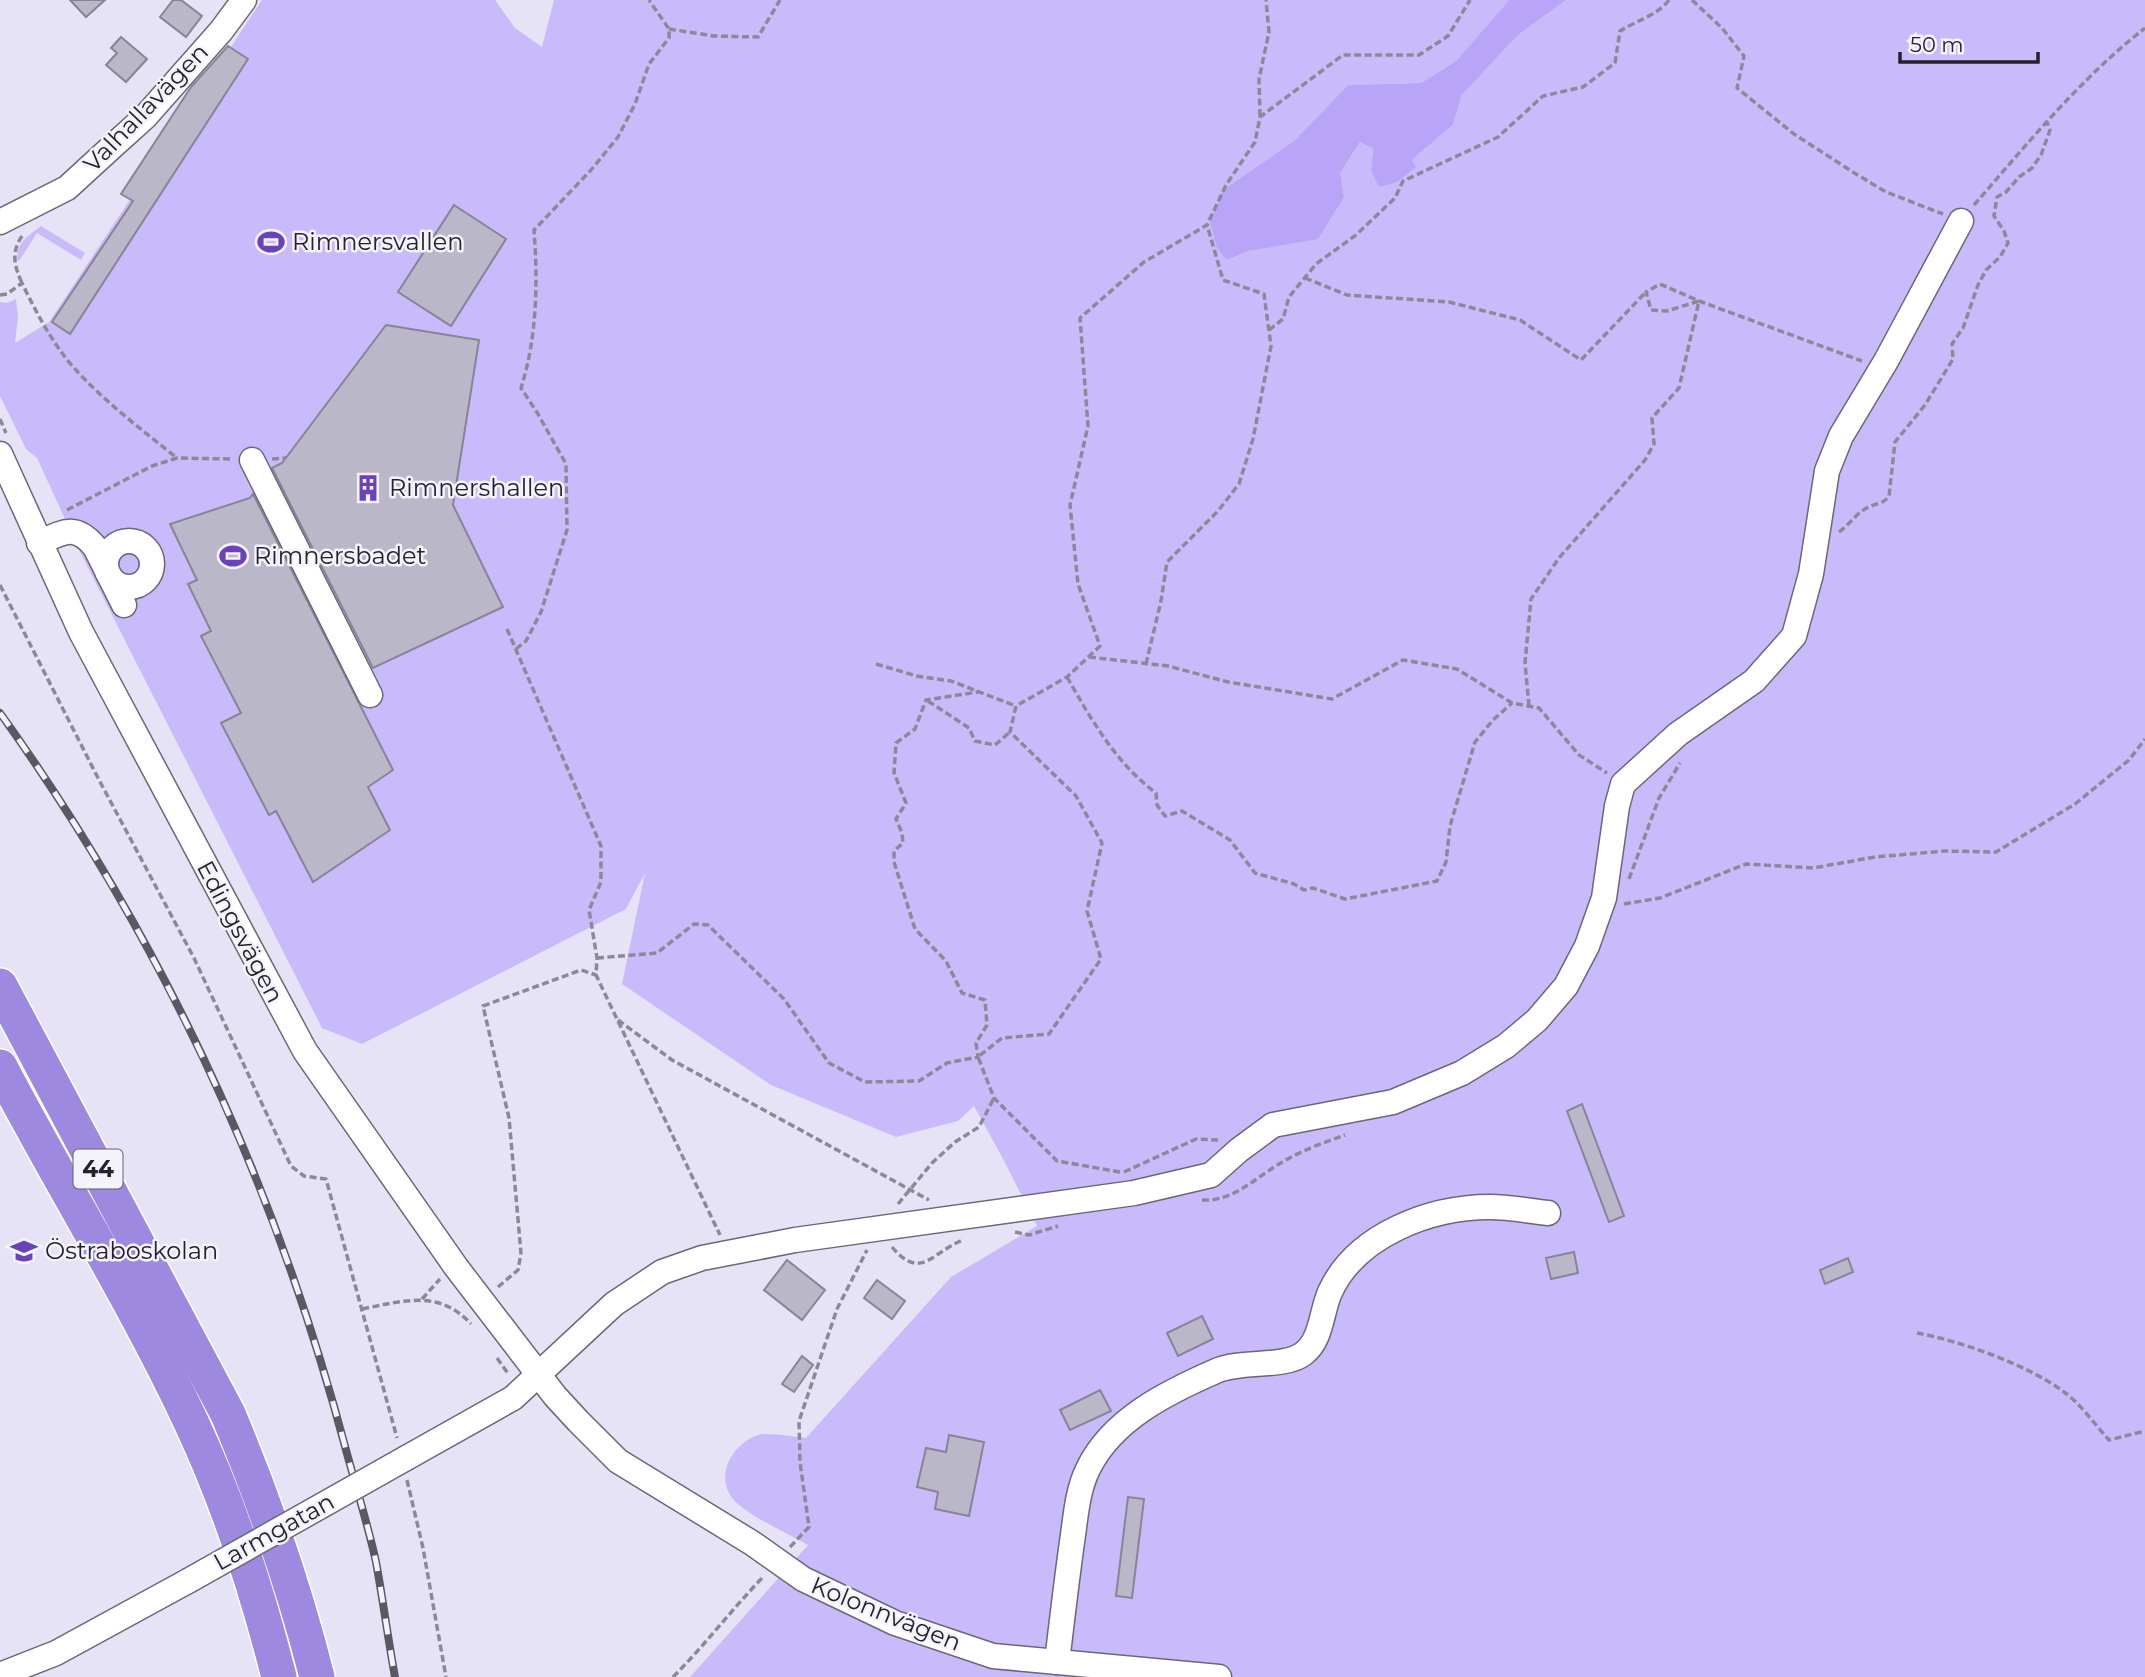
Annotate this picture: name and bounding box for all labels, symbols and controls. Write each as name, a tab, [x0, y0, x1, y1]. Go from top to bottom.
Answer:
scale bar	[1900, 21, 2038, 65]
text: 50 m	[1910, 32, 1964, 57]
street label: Valhallavägen	[77, 37, 214, 178]
sports icon: Rimnersvallen	[256, 227, 286, 257]
place label: Rimnersvallen	[292, 227, 463, 256]
building icon: Rimnershallen	[353, 473, 383, 503]
place label: Rimnershallen	[389, 473, 564, 502]
sports icon: Rimnersbadet	[218, 541, 248, 571]
place label: Rimnersbadet	[254, 541, 426, 570]
street label: Edingsvägen	[191, 856, 290, 1008]
road number: 44	[74, 1150, 122, 1188]
school or university icon: Östraboskolan	[9, 1236, 39, 1266]
place label: Östraboskolan	[45, 1236, 218, 1265]
street label: Larmgatan	[208, 1487, 339, 1577]
street label: Kolonnvägen	[807, 1570, 965, 1657]

